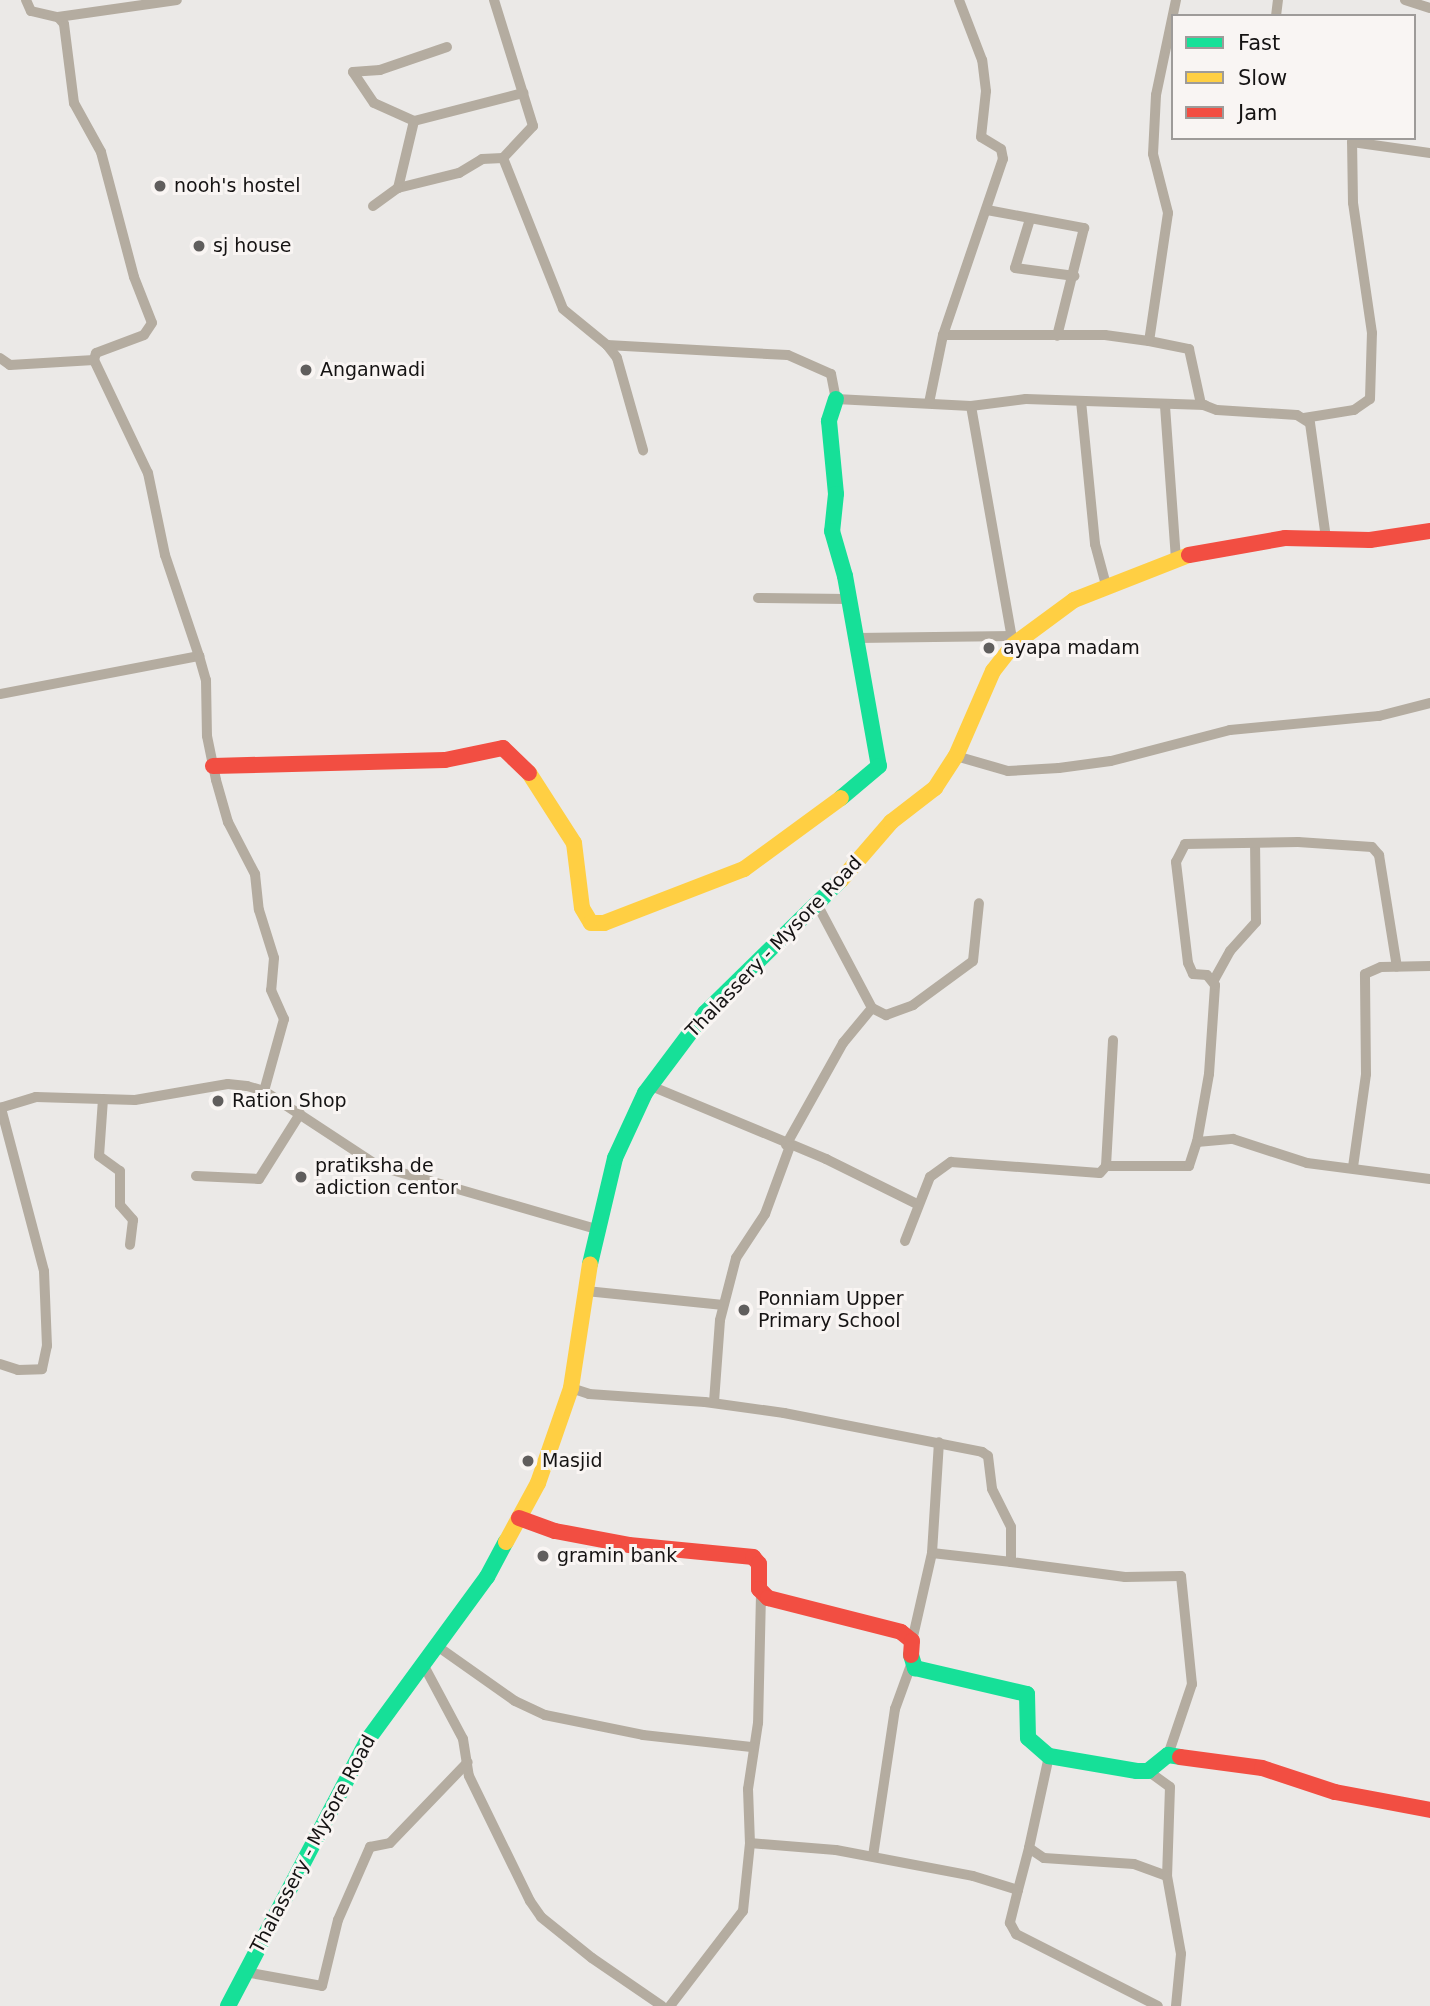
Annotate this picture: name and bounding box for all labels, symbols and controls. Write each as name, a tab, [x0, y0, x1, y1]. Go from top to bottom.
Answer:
legend	[1171, 14, 1416, 140]
text: Fast	[1238, 31, 1280, 55]
text: Slow	[1238, 66, 1287, 90]
text: Jam	[1238, 101, 1278, 125]
place label: nooh's hostel	[174, 175, 300, 197]
marker: nooh's hostel	[152, 178, 168, 194]
place label: sj house	[213, 235, 292, 257]
marker: sj house	[191, 238, 207, 254]
place label: Anganwadi	[320, 359, 425, 381]
marker: Anganwadi	[298, 362, 314, 378]
place label: ayapa madam	[1003, 637, 1140, 659]
marker: ayapa madam	[981, 640, 997, 656]
street label: Thalassery - Mysore Road	[681, 851, 867, 1043]
place label: Ration Shop	[232, 1090, 347, 1112]
marker: Ration Shop	[210, 1093, 226, 1109]
place label: pratiksha de adiction centor	[315, 1155, 458, 1199]
marker: pratiksha de adiction centor	[293, 1169, 309, 1185]
place label: Ponniam Upper Primary School	[758, 1288, 903, 1332]
marker: Ponniam Upper Primary School	[736, 1302, 752, 1318]
place label: Masjid	[542, 1450, 603, 1472]
marker: Masjid	[520, 1453, 536, 1469]
place label: gramin bank	[557, 1545, 677, 1567]
marker: gramin bank	[535, 1548, 551, 1564]
street label: Thalassery - Mysore Road	[246, 1731, 380, 1957]

